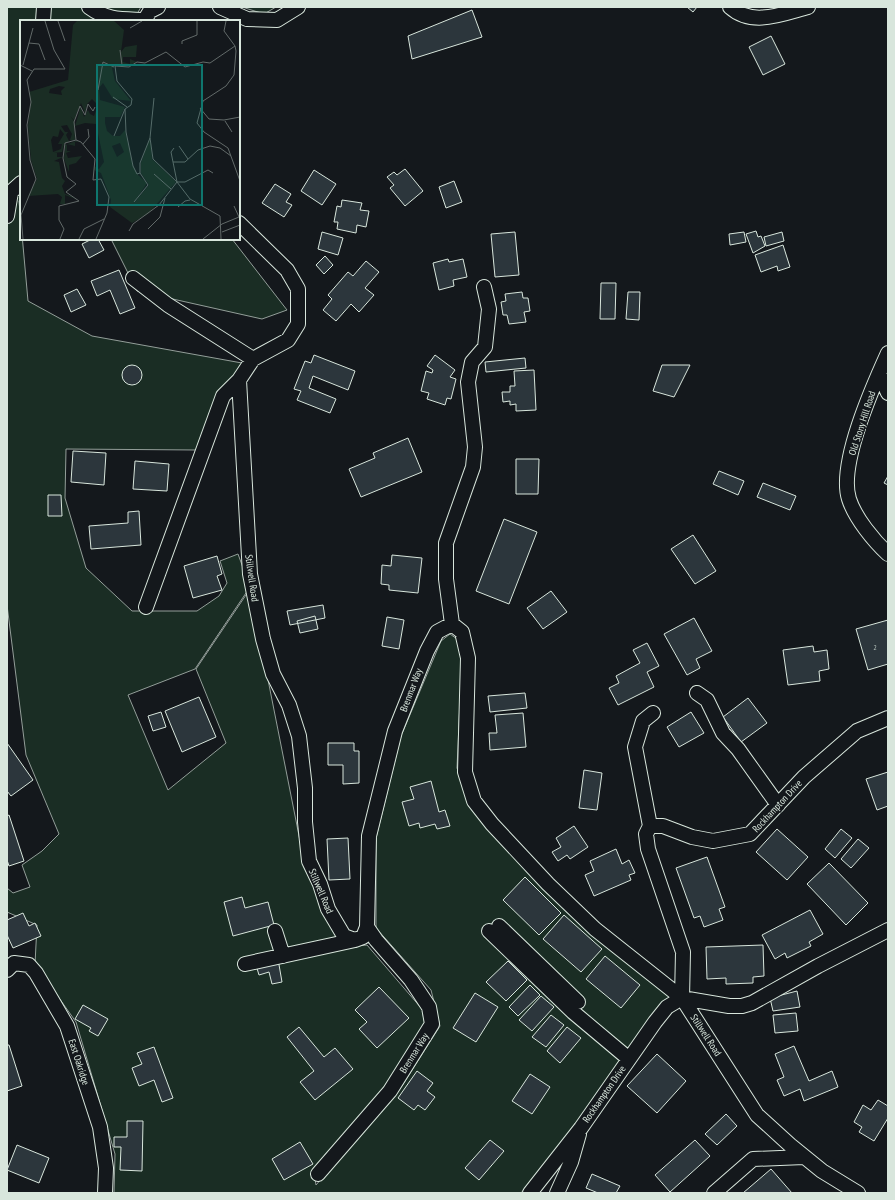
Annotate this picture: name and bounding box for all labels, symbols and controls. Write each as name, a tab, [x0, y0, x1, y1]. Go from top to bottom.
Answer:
inset map	[20, 20, 240, 240]
street label: Old Stony Hill Road	[845, 389, 879, 457]
street label: Stillwell Road	[242, 554, 262, 602]
house number: 2	[873, 642, 877, 652]
street label: Brenmar Way	[397, 666, 425, 713]
street label: Rockhampton Drive	[749, 777, 805, 835]
street label: Stillwell Road	[306, 867, 336, 915]
street label: Stillwell Road	[688, 1011, 724, 1059]
street label: Brenmar Way	[396, 1030, 432, 1076]
street label: East Oakridge	[65, 1037, 93, 1087]
street label: Rockhampton Drive	[579, 1063, 629, 1125]

